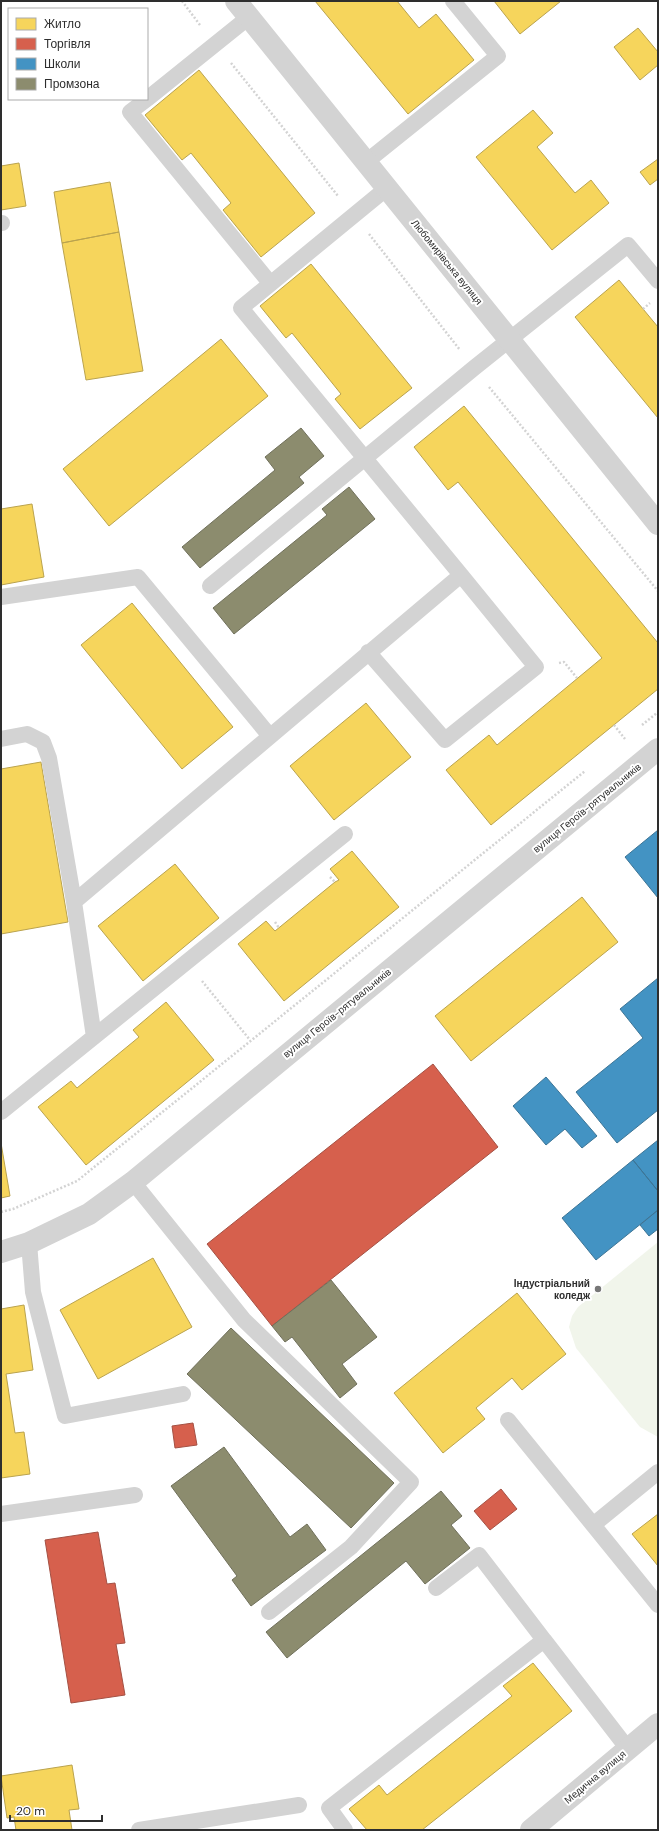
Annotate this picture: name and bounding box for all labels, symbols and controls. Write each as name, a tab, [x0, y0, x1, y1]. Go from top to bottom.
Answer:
legend	[8, 8, 148, 100]
text: Житло	[44, 16, 81, 32]
text: Торгівля	[44, 36, 90, 52]
text: Школи	[44, 56, 81, 72]
text: Промзона	[44, 76, 100, 92]
street label: Любомирівська вулиця	[409, 217, 485, 307]
street label: вулиця Героїв-рятувальників	[530, 760, 644, 856]
street label: вулиця Героїв-рятувальників	[280, 965, 394, 1061]
place label: Індустріальний коледж	[514, 1277, 591, 1302]
marker: Індустріальний коледж	[593, 1284, 603, 1294]
street label: Медична вулиця	[561, 1747, 629, 1807]
scale bar	[10, 1797, 102, 1823]
text: 20 m	[16, 1803, 45, 1819]

